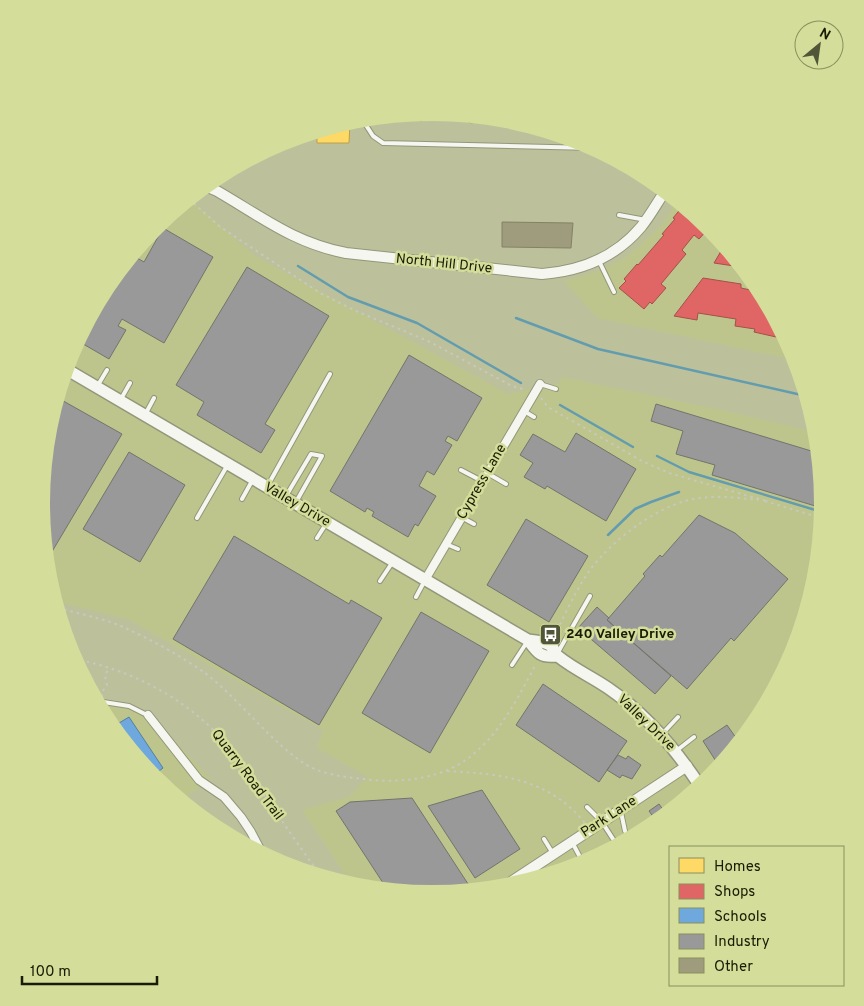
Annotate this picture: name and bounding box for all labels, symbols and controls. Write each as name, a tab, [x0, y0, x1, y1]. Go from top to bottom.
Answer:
north arrow	[794, 20, 844, 70]
text: N	[816, 25, 833, 45]
street label: North Hill Drive	[395, 250, 493, 278]
street label: Cypress Lane	[454, 441, 510, 523]
street label: Valley Drive	[261, 479, 333, 531]
bus stop icon: 240 Valley Drive	[538, 622, 562, 646]
place label: 240 Valley Drive	[566, 626, 674, 643]
street label: Valley Drive	[613, 691, 679, 755]
street label: Quarry Road Trail	[207, 726, 287, 824]
street label: Park Lane	[578, 793, 640, 841]
legend	[669, 846, 844, 986]
text: Homes	[714, 858, 761, 877]
text: Shops	[714, 883, 755, 902]
text: Schools	[714, 908, 767, 927]
text: Industry	[714, 933, 770, 952]
scale bar	[22, 954, 158, 986]
text: Other	[714, 958, 753, 977]
text: 100 m	[30, 963, 71, 982]

